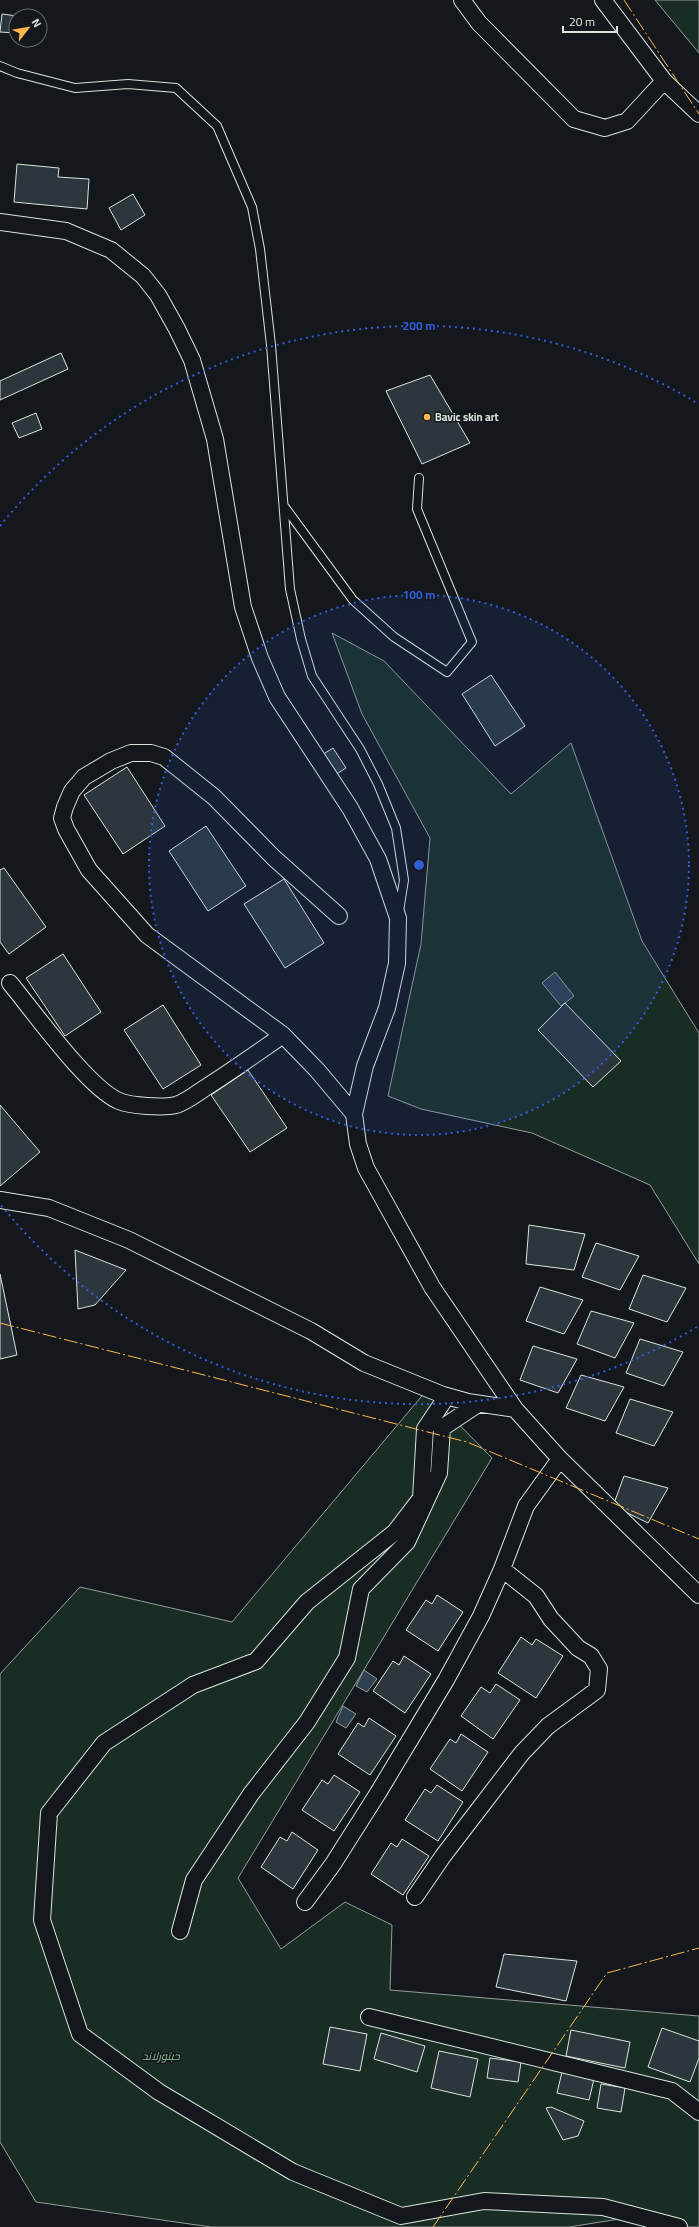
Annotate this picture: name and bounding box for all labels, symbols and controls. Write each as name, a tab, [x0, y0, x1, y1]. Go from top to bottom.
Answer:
north arrow	[8, 8, 48, 48]
scale bar	[563, 8, 617, 34]
text: 20 m	[569, 10, 595, 33]
text: N	[26, 14, 47, 31]
text: 200 m	[403, 314, 435, 337]
place label: Bavic skin art	[435, 407, 499, 427]
marker: Bavic skin art	[422, 412, 432, 422]
text: 100 m	[403, 583, 435, 606]
centre of rings	[412, 858, 426, 872]
park label: حبتورلاند	[142, 2046, 181, 2066]

